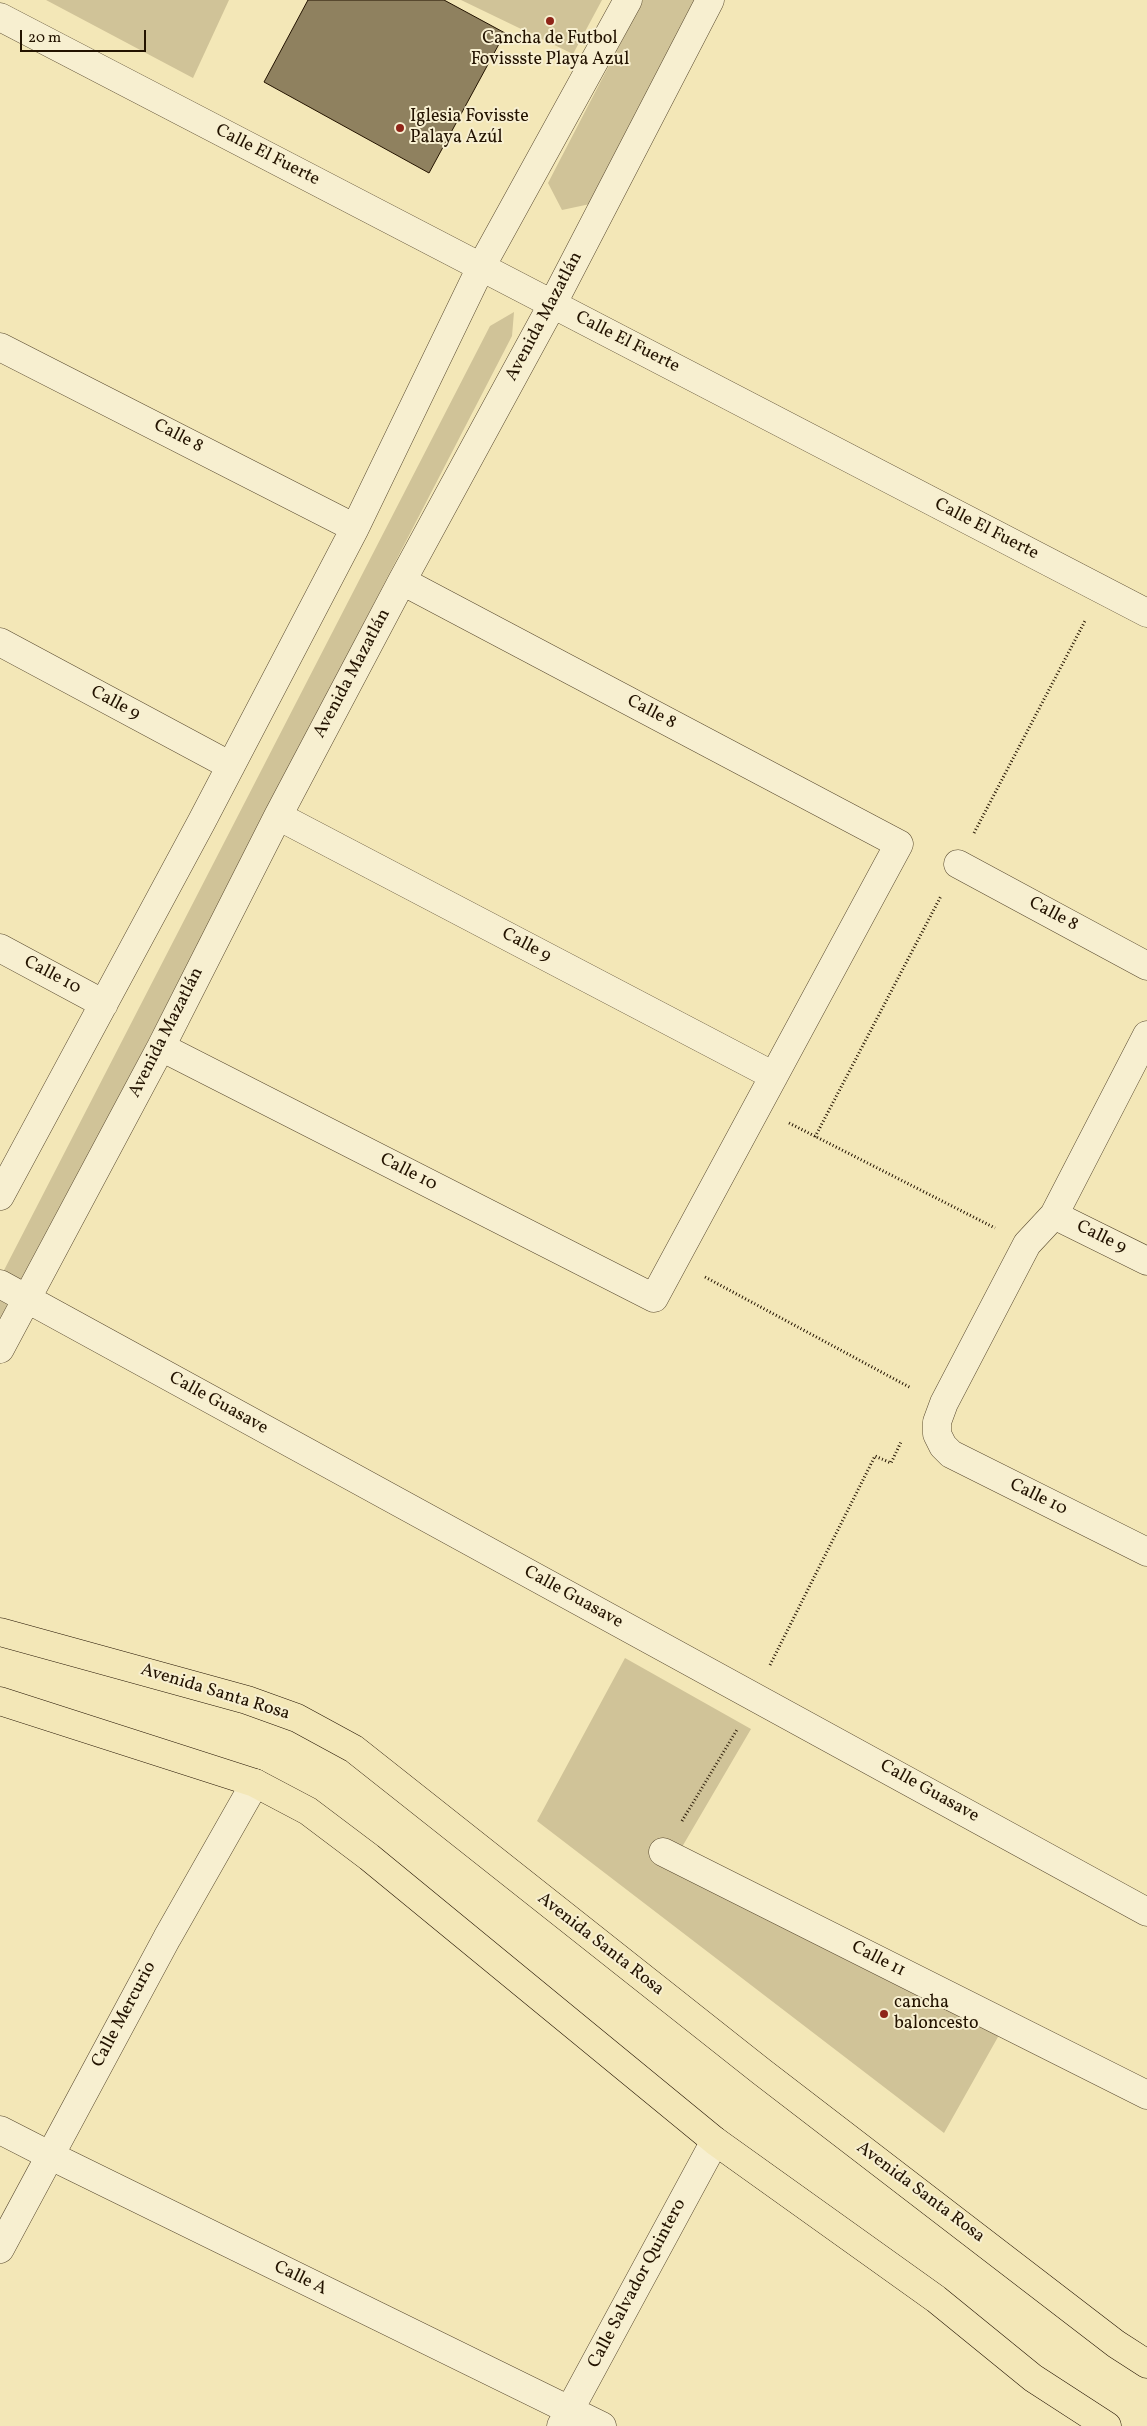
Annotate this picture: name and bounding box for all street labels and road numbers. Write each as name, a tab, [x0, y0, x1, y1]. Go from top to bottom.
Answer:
street label: Calle El Fuerte	[211, 121, 323, 191]
street label: Avenida Mazatlán	[502, 249, 588, 385]
street label: Calle El Fuerte	[571, 308, 683, 378]
street label: Calle 8	[150, 415, 206, 459]
street label: Calle El Fuerte	[930, 495, 1042, 565]
street label: Avenida Mazatlán	[310, 606, 396, 742]
street label: Calle 9	[87, 682, 143, 726]
street label: Calle 8	[623, 691, 679, 735]
street label: Calle 8	[1025, 893, 1081, 937]
street label: Calle 9	[498, 924, 554, 968]
street label: Calle 10	[20, 952, 84, 1000]
street label: Avenida Mazatlán	[125, 964, 209, 1102]
street label: Calle 10	[376, 1149, 440, 1197]
street label: Calle 9	[1072, 1217, 1130, 1259]
street label: Calle Guasave	[165, 1368, 271, 1440]
street label: Calle 10	[1006, 1475, 1070, 1521]
street label: Calle Guasave	[520, 1562, 626, 1634]
street label: Avenida Santa Rosa	[138, 1660, 292, 1726]
street label: Calle Guasave	[876, 1756, 982, 1828]
street label: Avenida Santa Rosa	[532, 1889, 668, 2001]
street label: Calle 11	[847, 1937, 909, 1983]
street label: Calle Mercurio	[88, 1958, 162, 2072]
street label: Avenida Santa Rosa	[852, 2138, 988, 2248]
street label: Calle Salvador Quintero	[584, 2196, 692, 2372]
street label: Calle A	[270, 2257, 330, 2301]

